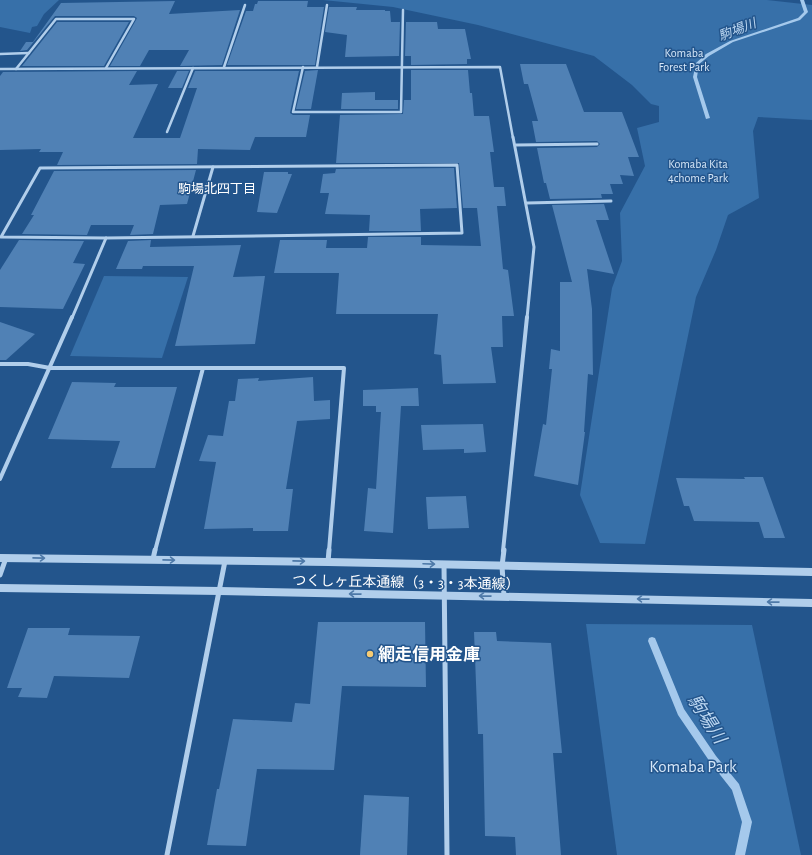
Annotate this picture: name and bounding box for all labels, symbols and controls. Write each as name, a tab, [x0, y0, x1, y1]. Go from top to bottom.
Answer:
water label: 駒場川	[717, 16, 760, 43]
park label: Komaba Forest Park	[659, 47, 710, 73]
park label: Komaba Kita 4chome Park	[668, 158, 729, 184]
district label: 駒場北四丁目	[178, 181, 256, 196]
one-way arrow	[32, 554, 45, 562]
one-way arrow	[162, 556, 175, 564]
one-way arrow	[292, 557, 305, 565]
one-way arrow	[422, 561, 435, 568]
street label: つくしヶ丘本通線（3・3・3本通線）	[292, 573, 520, 592]
one-way arrow	[349, 590, 362, 598]
one-way arrow	[479, 592, 492, 600]
one-way arrow	[637, 596, 650, 603]
one-way arrow	[767, 598, 780, 606]
place label: 網走信用金庫	[378, 645, 480, 663]
marker: 網走信用金庫	[365, 649, 375, 659]
water label: 駒場川	[684, 691, 731, 749]
park label: Komaba Park	[649, 758, 737, 775]

